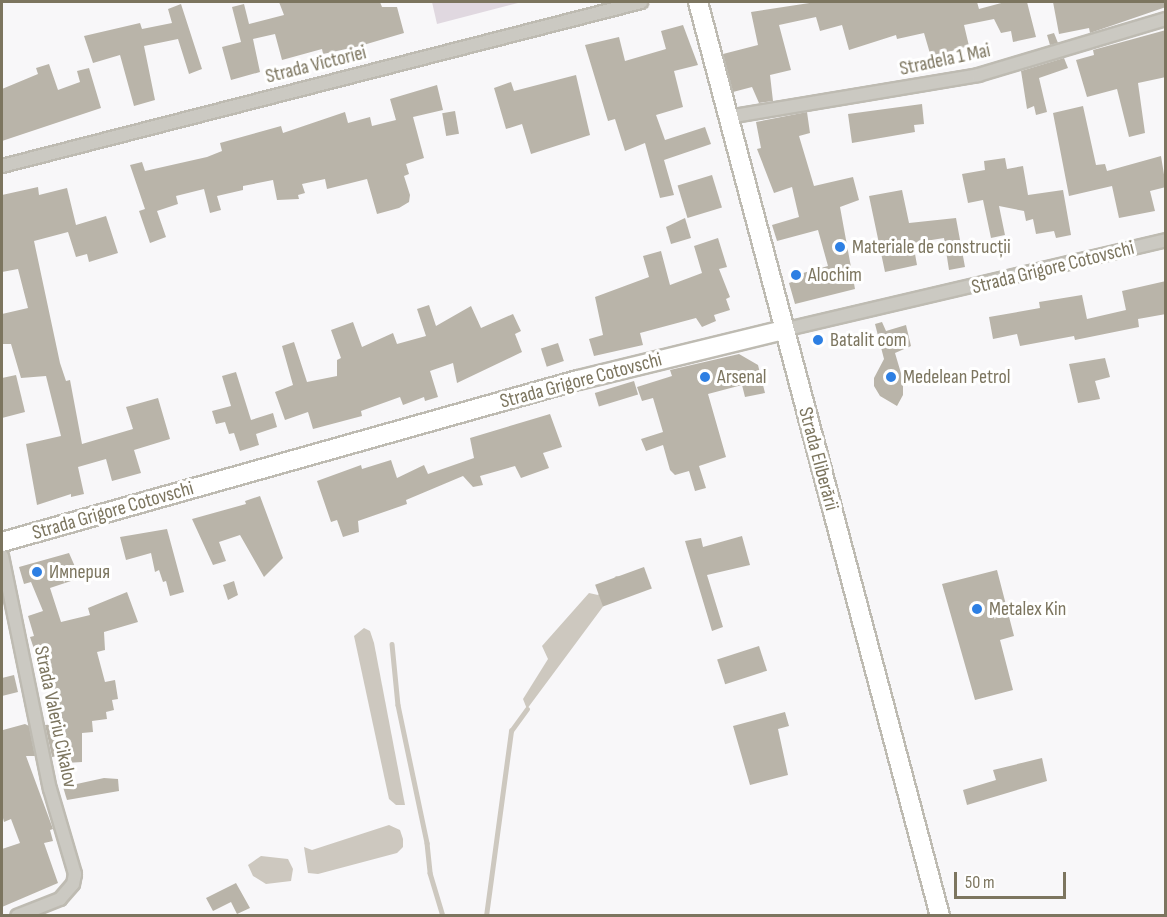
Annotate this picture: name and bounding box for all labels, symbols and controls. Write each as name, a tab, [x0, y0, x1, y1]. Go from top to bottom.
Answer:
street label: Stradela 1 Mai	[897, 39, 993, 81]
street label: Strada Victoriei	[263, 41, 369, 89]
place label: Materiale de construcții	[852, 235, 1011, 259]
street label: Strada Grigore Cotovschi	[969, 236, 1137, 300]
marker: Materiale de construcții	[833, 240, 847, 254]
place label: Alochim	[808, 263, 862, 287]
marker: Alochim	[789, 268, 803, 282]
place label: Batalit com	[830, 328, 907, 352]
marker: Batalit com	[811, 333, 825, 347]
street label: Strada Grigore Cotovschi	[498, 348, 664, 414]
place label: Arsenal	[717, 365, 767, 389]
place label: Medelean Petrol	[903, 365, 1010, 389]
marker: Arsenal	[698, 370, 712, 384]
marker: Medelean Petrol	[884, 370, 898, 384]
street label: Strada Eliberării	[793, 405, 843, 513]
street label: Strada Grigore Cotovschi	[30, 477, 196, 545]
place label: Империя	[49, 560, 110, 584]
marker: Империя	[30, 565, 44, 579]
place label: Metalex Kin	[989, 597, 1066, 621]
marker: Metalex Kin	[970, 602, 984, 616]
street label: Strada Valeriu Cikalov	[28, 644, 82, 790]
scale bar	[957, 860, 1070, 898]
text: 50 m	[965, 872, 995, 893]

